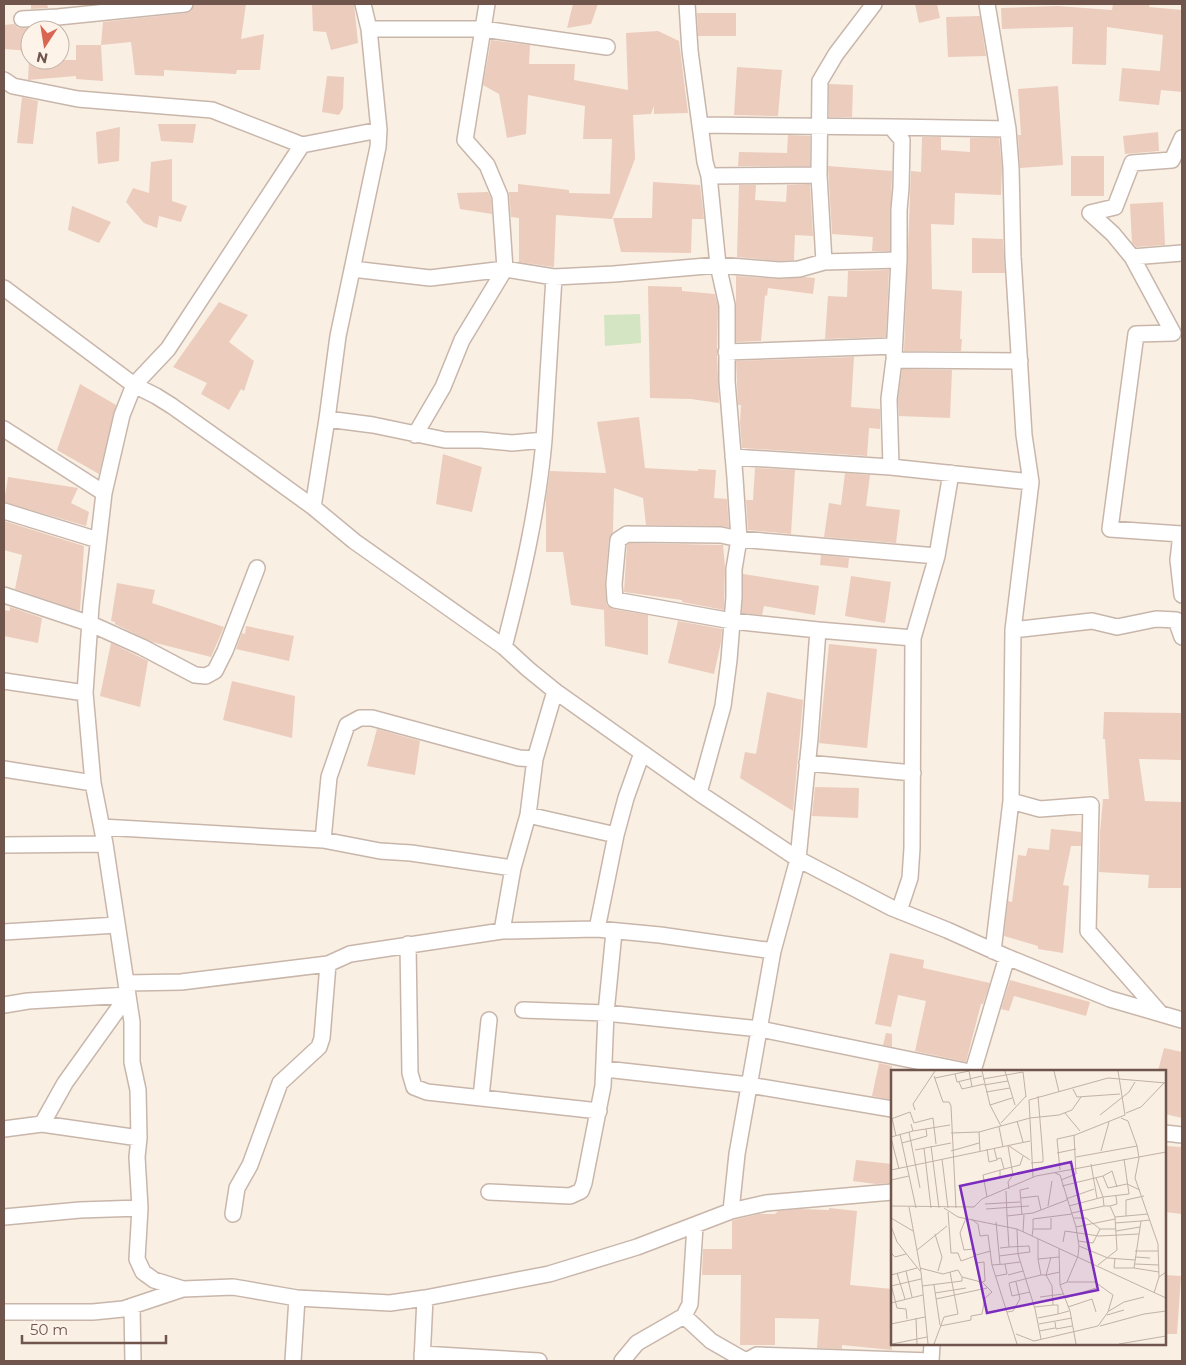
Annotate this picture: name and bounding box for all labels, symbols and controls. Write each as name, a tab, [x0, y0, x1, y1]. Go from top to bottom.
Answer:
north arrow	[20, 20, 70, 70]
text: N	[35, 48, 50, 68]
inset map	[891, 1070, 1166, 1345]
scale bar	[22, 1312, 166, 1344]
text: 50 m	[30, 1320, 68, 1339]

